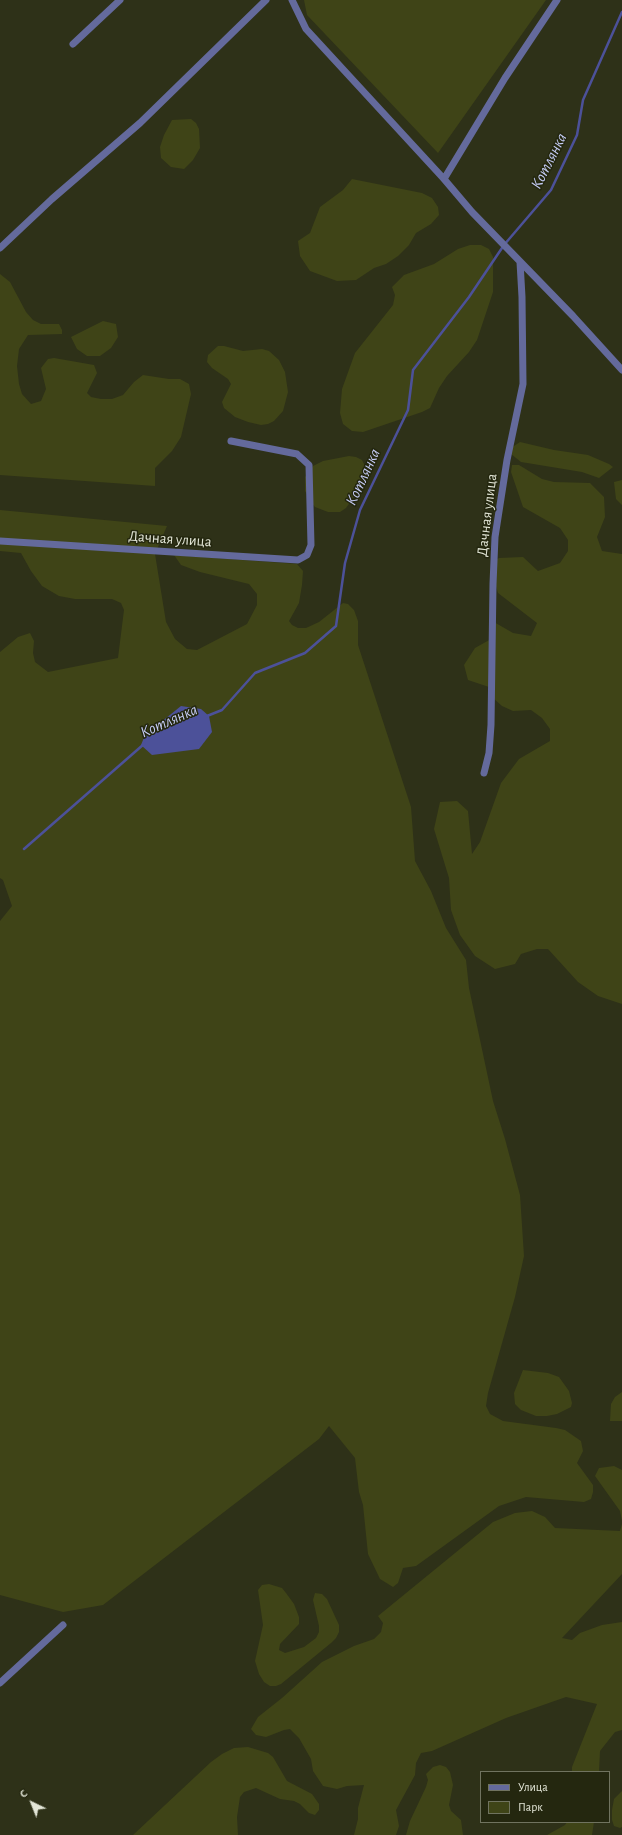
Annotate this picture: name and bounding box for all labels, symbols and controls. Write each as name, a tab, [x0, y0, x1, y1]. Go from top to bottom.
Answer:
water label: Котлянка	[527, 130, 571, 192]
water label: Котлянка	[342, 446, 384, 508]
street label: Дачная улица	[473, 473, 501, 557]
street label: Дачная улица	[128, 527, 212, 551]
water label: Котлянка	[138, 700, 200, 742]
legend	[480, 1771, 610, 1823]
text: Улица	[518, 1781, 548, 1793]
north arrow	[12, 1783, 52, 1823]
text: С	[17, 1788, 29, 1800]
text: Парк	[518, 1801, 543, 1813]

